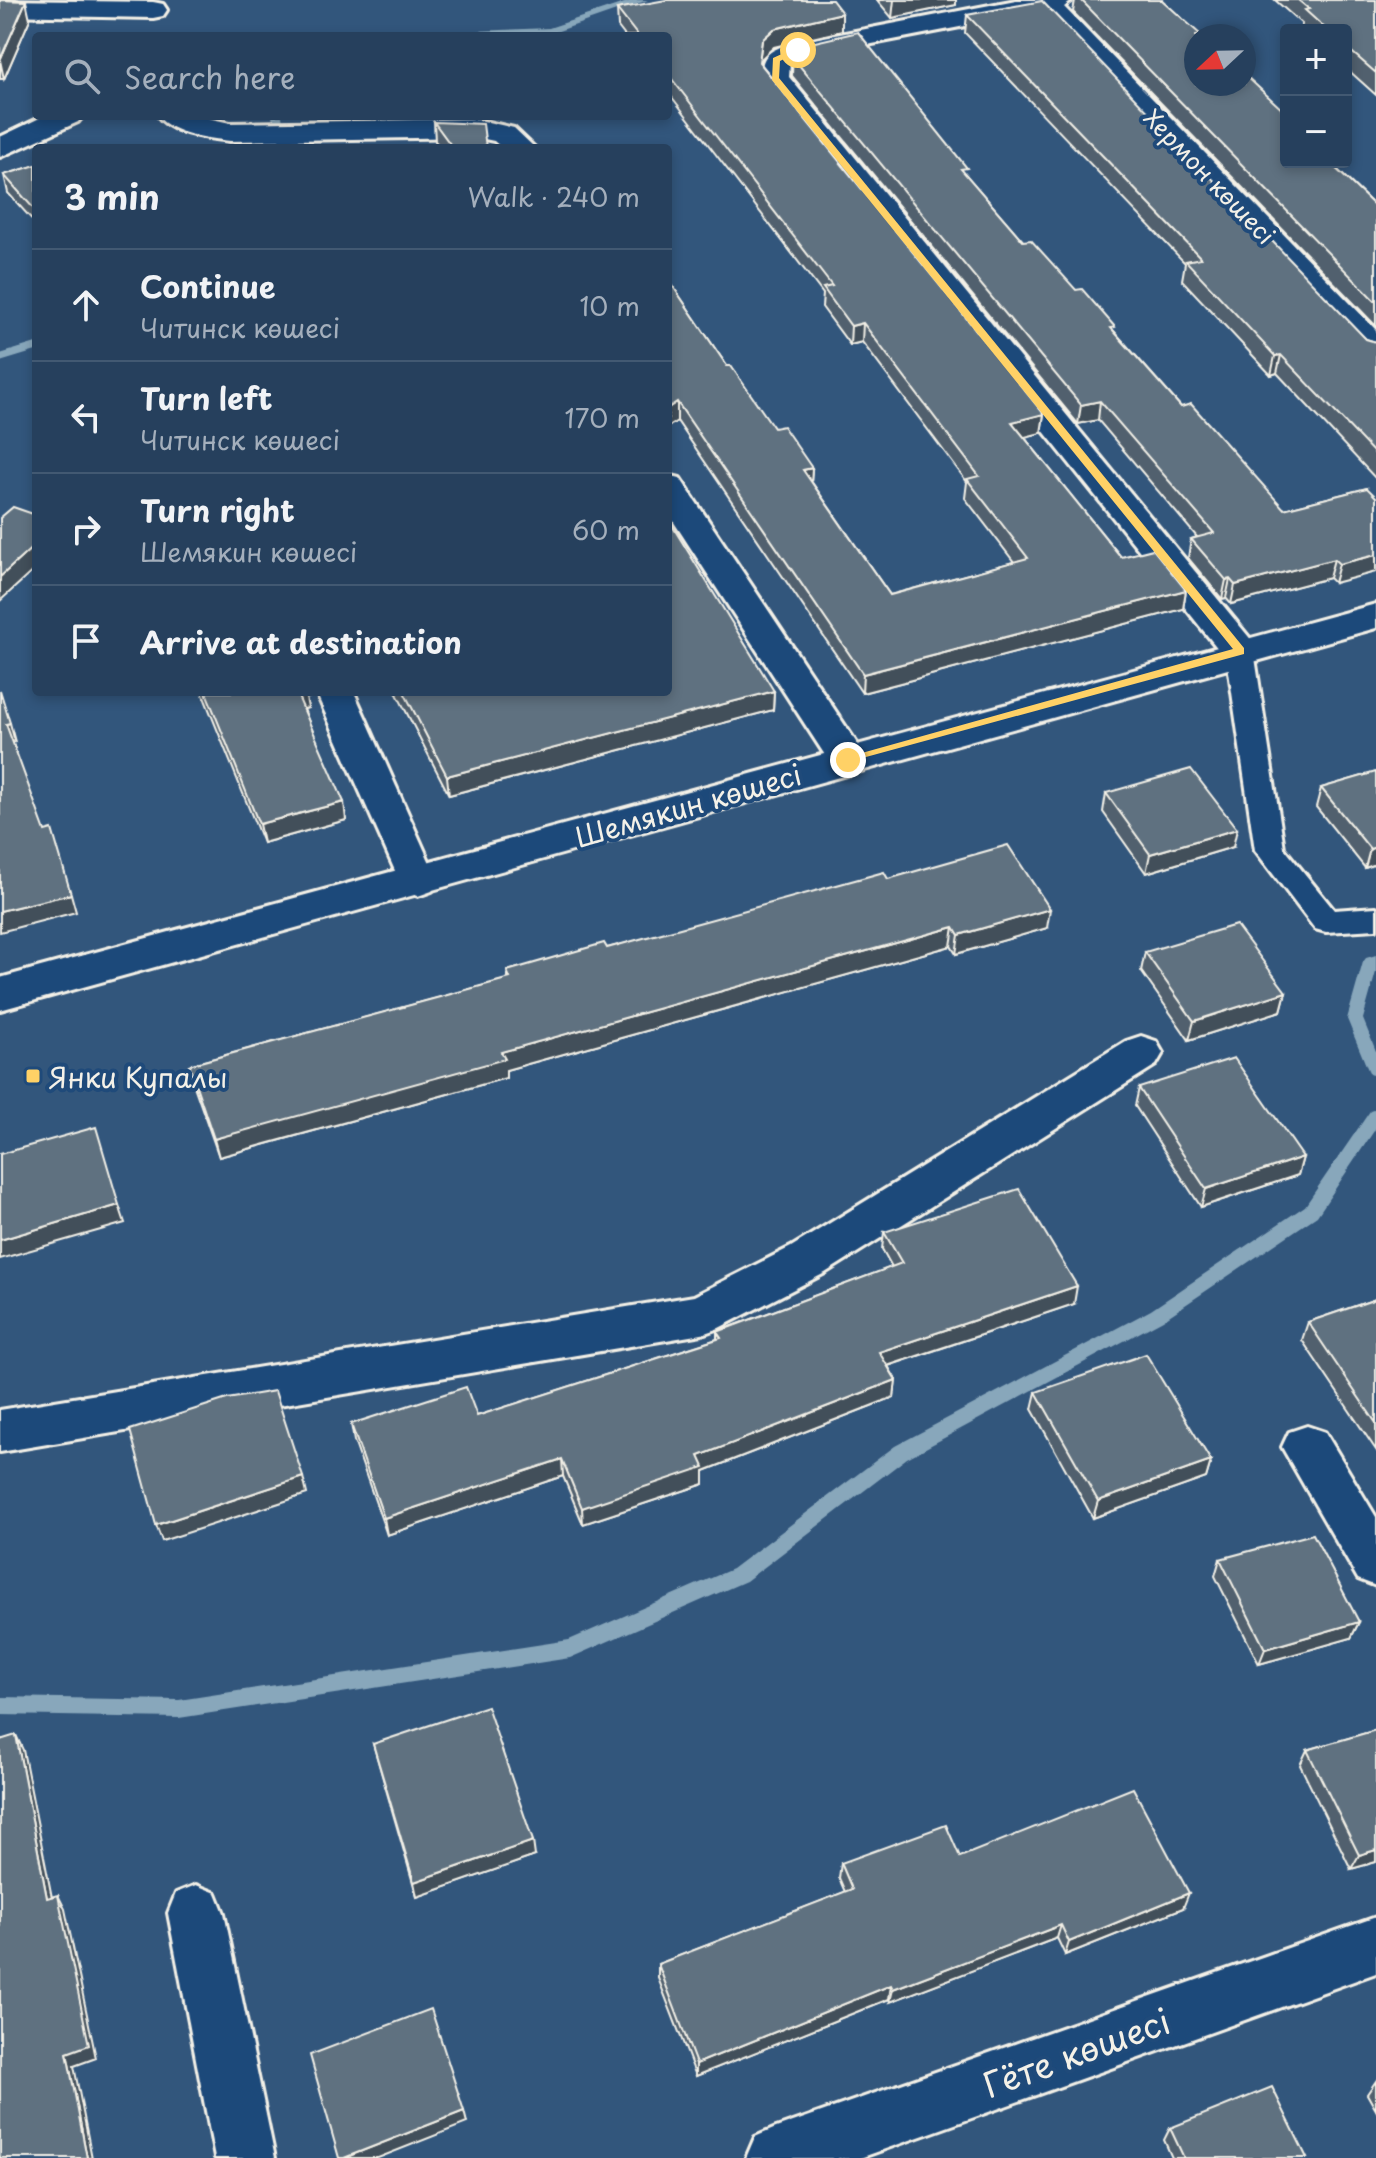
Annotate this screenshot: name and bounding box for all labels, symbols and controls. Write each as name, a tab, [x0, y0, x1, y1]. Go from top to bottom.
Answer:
north arrow	[1184, 24, 1256, 96]
map controls	[1280, 24, 1352, 168]
button: +	[1280, 24, 1352, 96]
search box	[32, 32, 672, 120]
route start	[780, 32, 816, 68]
icon: search	[60, 54, 104, 98]
text: Search here	[124, 54, 296, 99]
button: −	[1280, 96, 1352, 168]
street label: Хермон көшесі	[1136, 100, 1284, 252]
text: 3 min	[64, 170, 160, 222]
text: Walk · 240 m	[468, 177, 640, 216]
text: Continue	[140, 263, 275, 308]
icon: ahead	[64, 283, 108, 327]
text: 10 m	[579, 286, 640, 325]
text: Читинск көшесі	[140, 308, 340, 347]
text: Turn left	[140, 375, 272, 420]
icon: left	[64, 395, 108, 439]
text: 170 m	[565, 398, 640, 437]
text: Читинск көшесі	[140, 420, 340, 459]
text: Turn right	[140, 487, 295, 532]
icon: right	[64, 507, 108, 551]
text: 60 m	[572, 510, 640, 549]
text: Шемякин көшесі	[140, 532, 357, 571]
icon: arrive	[64, 619, 108, 663]
text: Arrive at destination	[140, 619, 462, 664]
route end	[830, 742, 866, 778]
street label: Шемякин көшесі	[570, 752, 806, 858]
place label: Янки Купалы	[49, 1055, 227, 1098]
marker: Янки Купалы	[24, 1067, 42, 1085]
street label: Гёте көшесі	[975, 1994, 1177, 2110]

